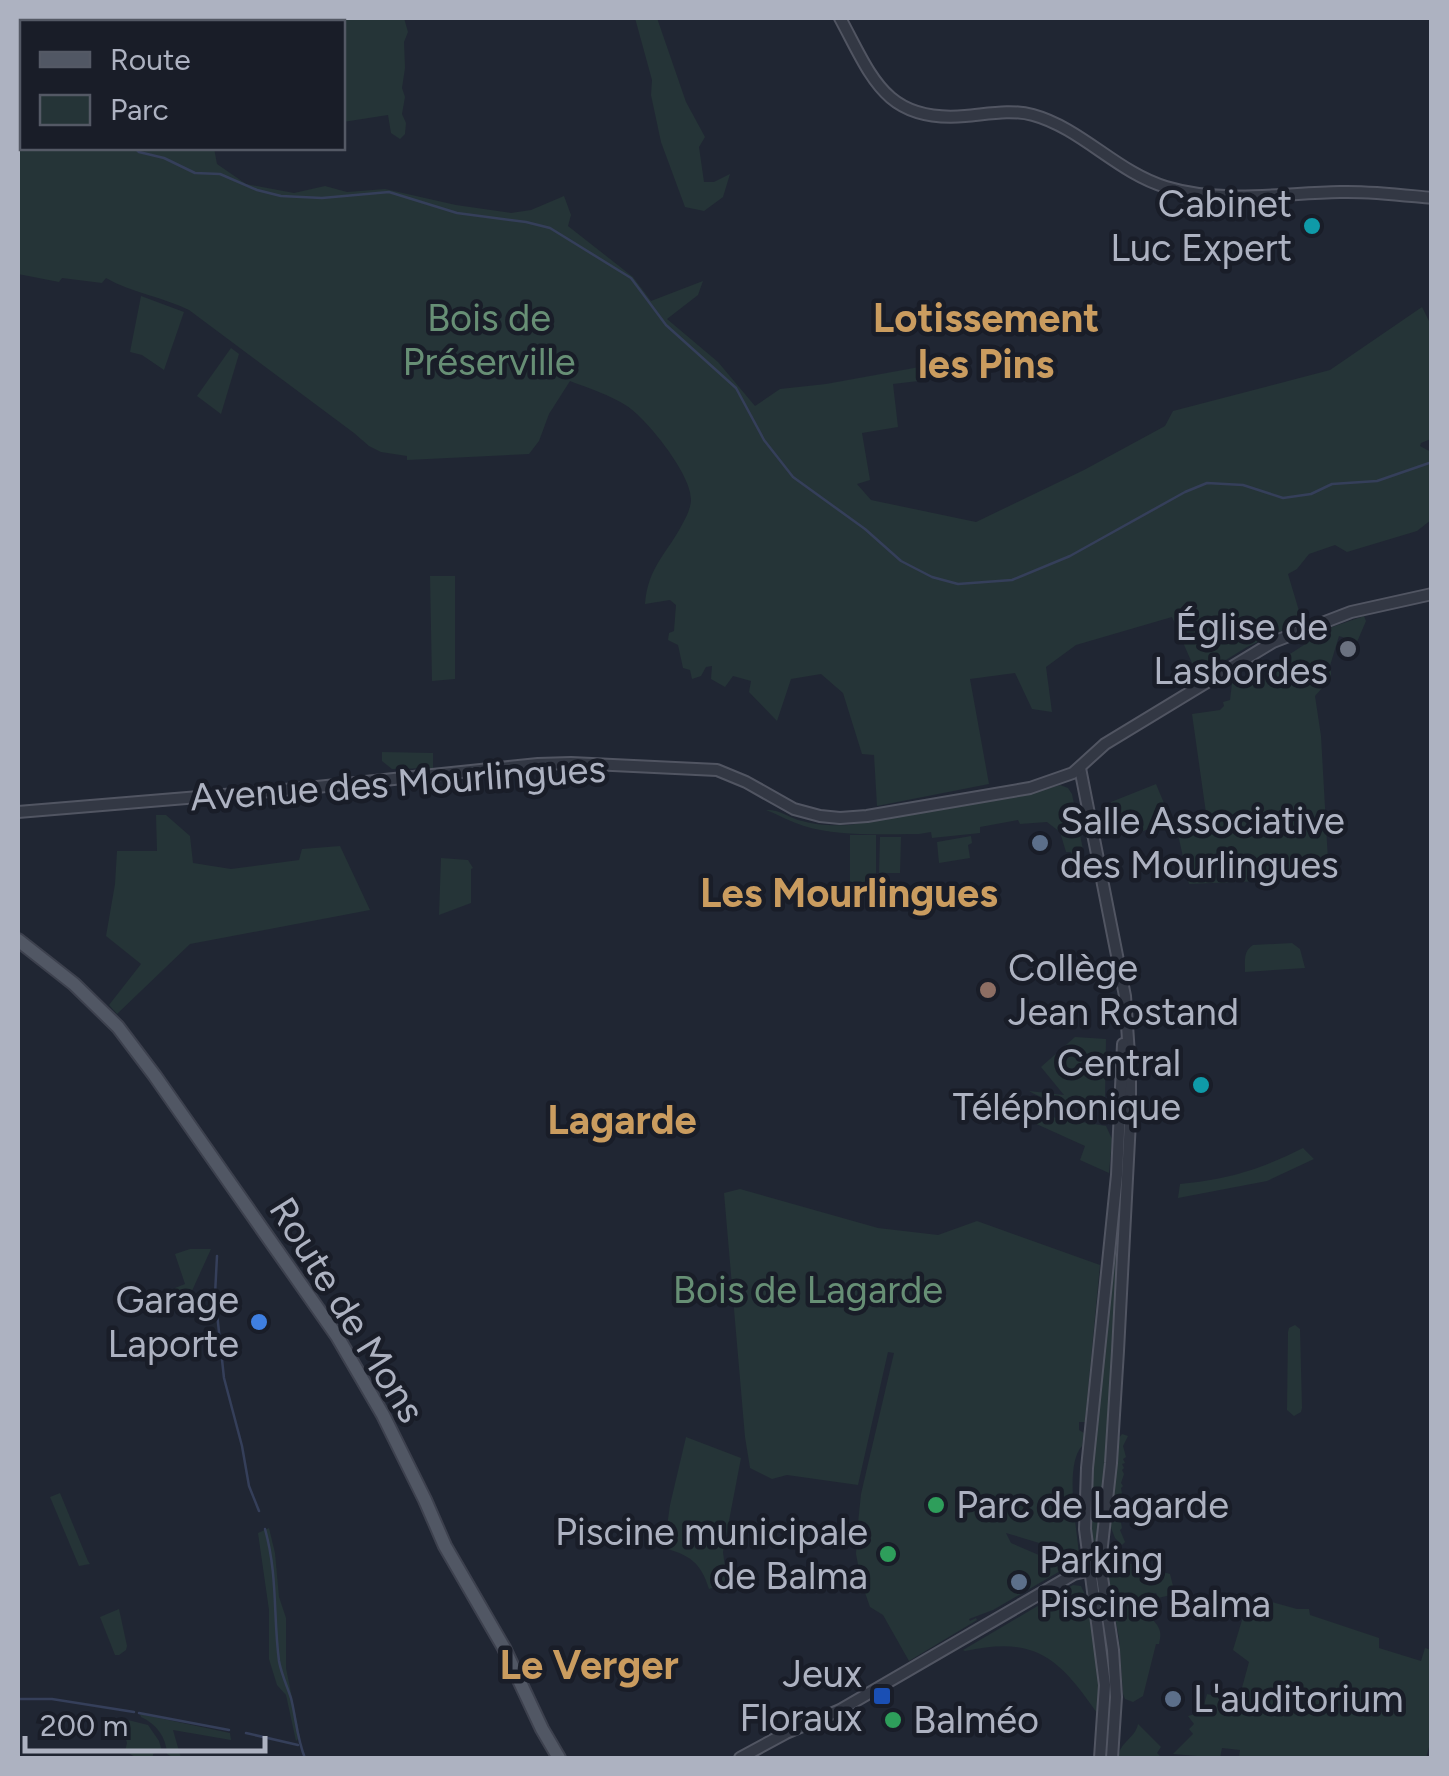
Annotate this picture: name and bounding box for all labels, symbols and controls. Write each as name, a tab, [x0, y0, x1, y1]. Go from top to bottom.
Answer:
legend	[20, 20, 345, 150]
text: Route	[110, 41, 191, 78]
text: Parc	[110, 91, 169, 128]
place label: Cabinet Luc Expert	[1110, 181, 1292, 271]
marker: Cabinet Luc Expert	[1301, 215, 1323, 237]
district label: Lotissement les Pins	[873, 294, 1099, 388]
park label: Bois de Préserville	[403, 295, 575, 385]
place label: Église de Lasbordes	[1153, 604, 1328, 694]
marker: Église de Lasbordes	[1337, 638, 1359, 660]
street label: Avenue des Mourlingues	[189, 746, 607, 820]
place label: Salle Associative des Mourlingues	[1060, 798, 1345, 888]
marker: Salle Associative des Mourlingues	[1029, 832, 1051, 854]
district label: Les Mourlingues	[700, 869, 998, 917]
place label: Collège Jean Rostand	[1008, 945, 1239, 1035]
marker: Collège Jean Rostand	[977, 979, 999, 1001]
place label: Central Téléphonique	[953, 1040, 1181, 1130]
marker: Central Téléphonique	[1190, 1074, 1212, 1096]
district label: Lagarde	[547, 1096, 697, 1144]
street label: Route de Mons	[259, 1189, 435, 1431]
park label: Bois de Lagarde	[673, 1267, 943, 1313]
place label: Garage Laporte	[108, 1277, 239, 1367]
marker: Garage Laporte	[248, 1311, 270, 1333]
place label: Parc de Lagarde	[956, 1482, 1229, 1528]
marker: Parc de Lagarde	[925, 1494, 947, 1516]
place label: Piscine municipale de Balma	[555, 1509, 868, 1599]
place label: Parking Piscine Balma	[1039, 1537, 1271, 1627]
marker: Piscine municipale de Balma	[877, 1543, 899, 1565]
marker: Parking Piscine Balma	[1008, 1571, 1030, 1593]
district label: Le Verger	[499, 1641, 679, 1689]
place label: Jeux Floraux	[739, 1651, 862, 1741]
place label: L'auditorium	[1193, 1676, 1404, 1722]
marker: Jeux Floraux	[871, 1685, 893, 1707]
marker: L'auditorium	[1162, 1688, 1184, 1710]
scale bar	[25, 1691, 265, 1753]
place label: Balméo	[913, 1697, 1039, 1743]
text: 200 m	[40, 1707, 128, 1744]
marker: Balméo	[882, 1709, 904, 1731]

